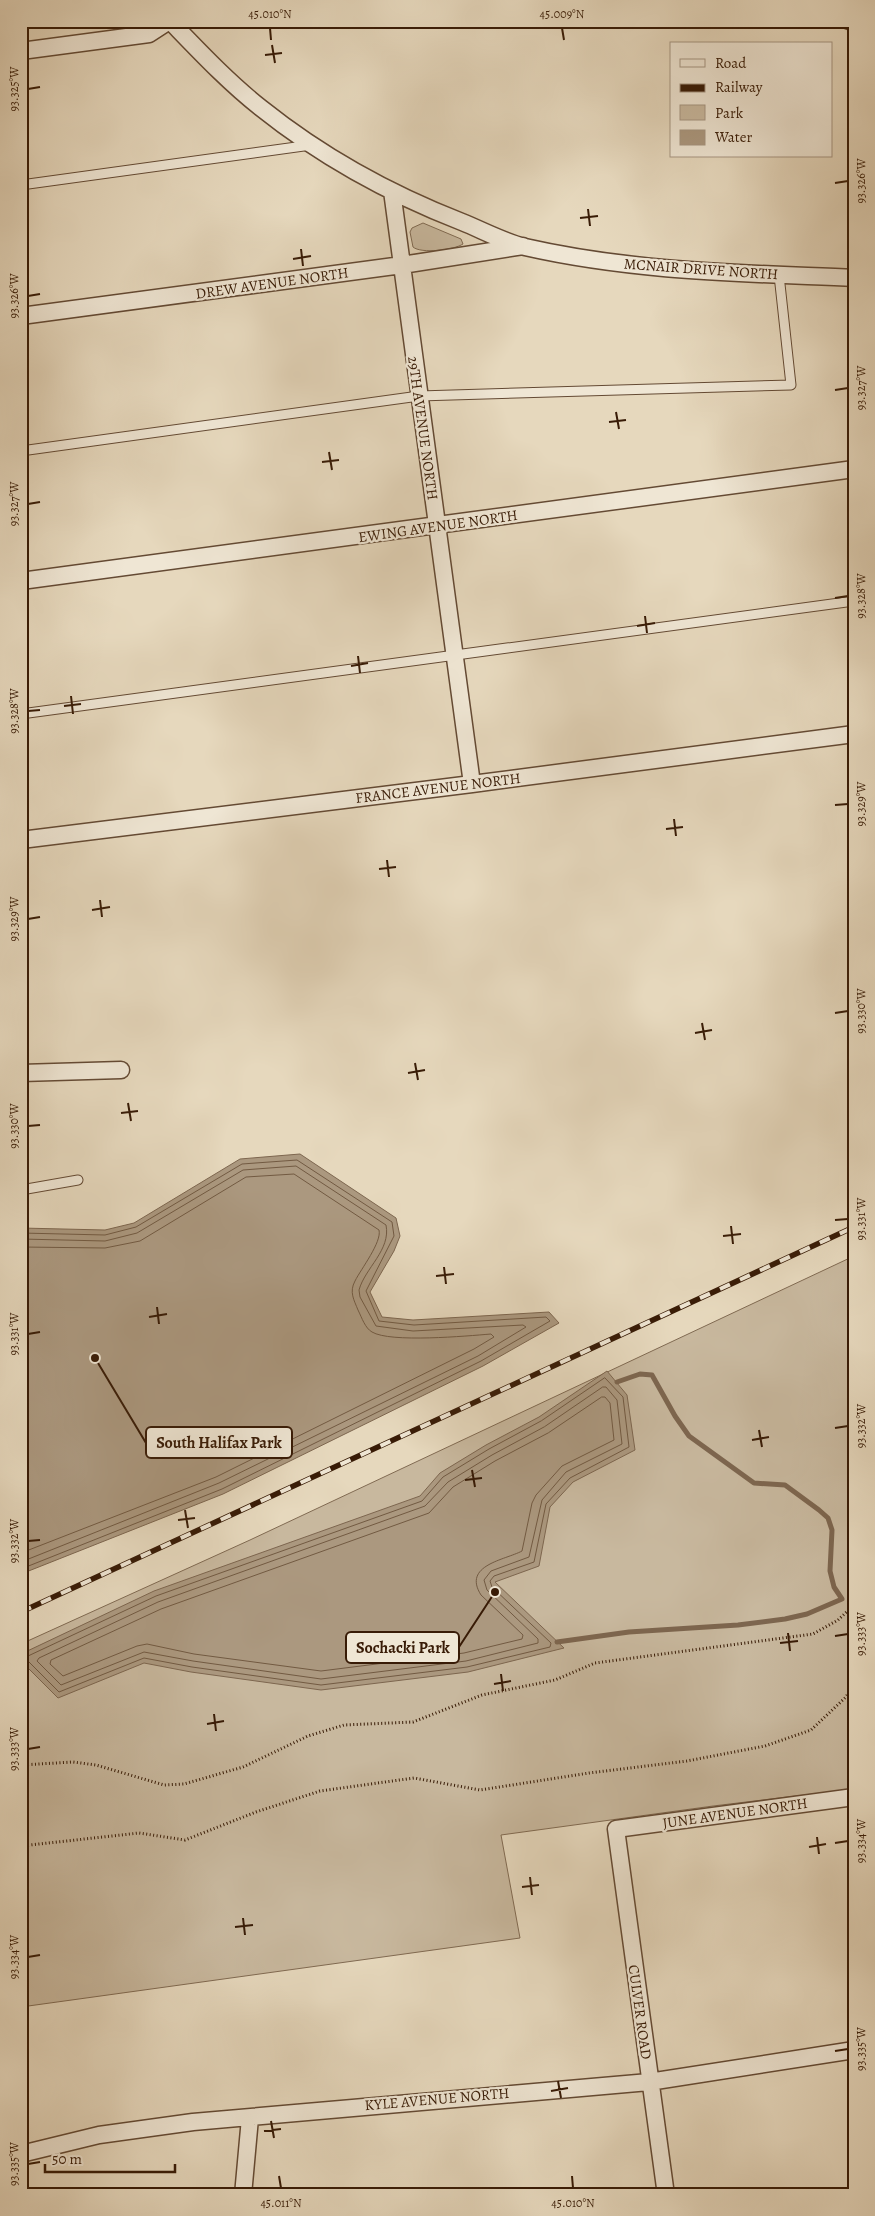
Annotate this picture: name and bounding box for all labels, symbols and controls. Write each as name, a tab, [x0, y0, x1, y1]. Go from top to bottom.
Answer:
text: 45.010°N	[248, 6, 292, 22]
text: 45.009°N	[540, 6, 585, 22]
legend	[670, 42, 832, 158]
text: Road	[715, 53, 747, 73]
text: 93.325°W	[6, 66, 22, 111]
text: Railway	[715, 77, 763, 97]
text: Park	[715, 103, 744, 123]
text: Water	[714, 127, 752, 147]
text: 93.326°W	[853, 158, 869, 204]
street label: MCNAIR DRIVE NORTH	[623, 254, 779, 284]
street label: DREW AVENUE NORTH	[194, 262, 350, 304]
text: 93.326°W	[6, 273, 22, 319]
street label: 29TH AVENUE NORTH	[403, 355, 443, 501]
text: 93.327°W	[853, 365, 869, 410]
text: 93.327°W	[6, 481, 22, 526]
street label: EWING AVENUE NORTH	[357, 505, 519, 547]
text: 93.328°W	[853, 572, 869, 619]
text: 93.328°W	[6, 687, 22, 734]
street label: FRANCE AVENUE NORTH	[354, 768, 522, 808]
text: 93.329°W	[853, 781, 869, 827]
text: 93.329°W	[6, 896, 22, 942]
text: 93.330°W	[853, 988, 869, 1034]
text: 93.330°W	[6, 1103, 22, 1149]
text: 93.331°W	[853, 1197, 869, 1241]
text: 93.331°W	[6, 1312, 22, 1356]
text: 93.332°W	[853, 1403, 869, 1448]
callout: South Halifax Park	[146, 1427, 292, 1458]
text: South Halifax Park	[156, 1432, 283, 1454]
text: 93.332°W	[6, 1518, 22, 1563]
text: 93.333°W	[853, 1611, 869, 1656]
callout: Sochacki Park	[346, 1632, 459, 1663]
text: Sochacki Park	[356, 1637, 451, 1659]
text: 93.333°W	[6, 1726, 22, 1771]
street label: JUNE AVENUE NORTH	[661, 1793, 809, 1833]
text: 93.334°W	[853, 1818, 869, 1863]
text: 93.334°W	[6, 1934, 22, 1979]
street label: CULVER ROAD	[623, 1963, 657, 2061]
text: 93.335°W	[853, 2026, 869, 2071]
street label: KYLE AVENUE NORTH	[364, 2083, 510, 2115]
text: 93.335°W	[6, 2141, 22, 2186]
scale bar	[45, 2141, 175, 2173]
text: 50 m	[52, 2149, 82, 2169]
text: 45.011°N	[260, 2195, 302, 2211]
text: 45.010°N	[551, 2195, 595, 2211]

